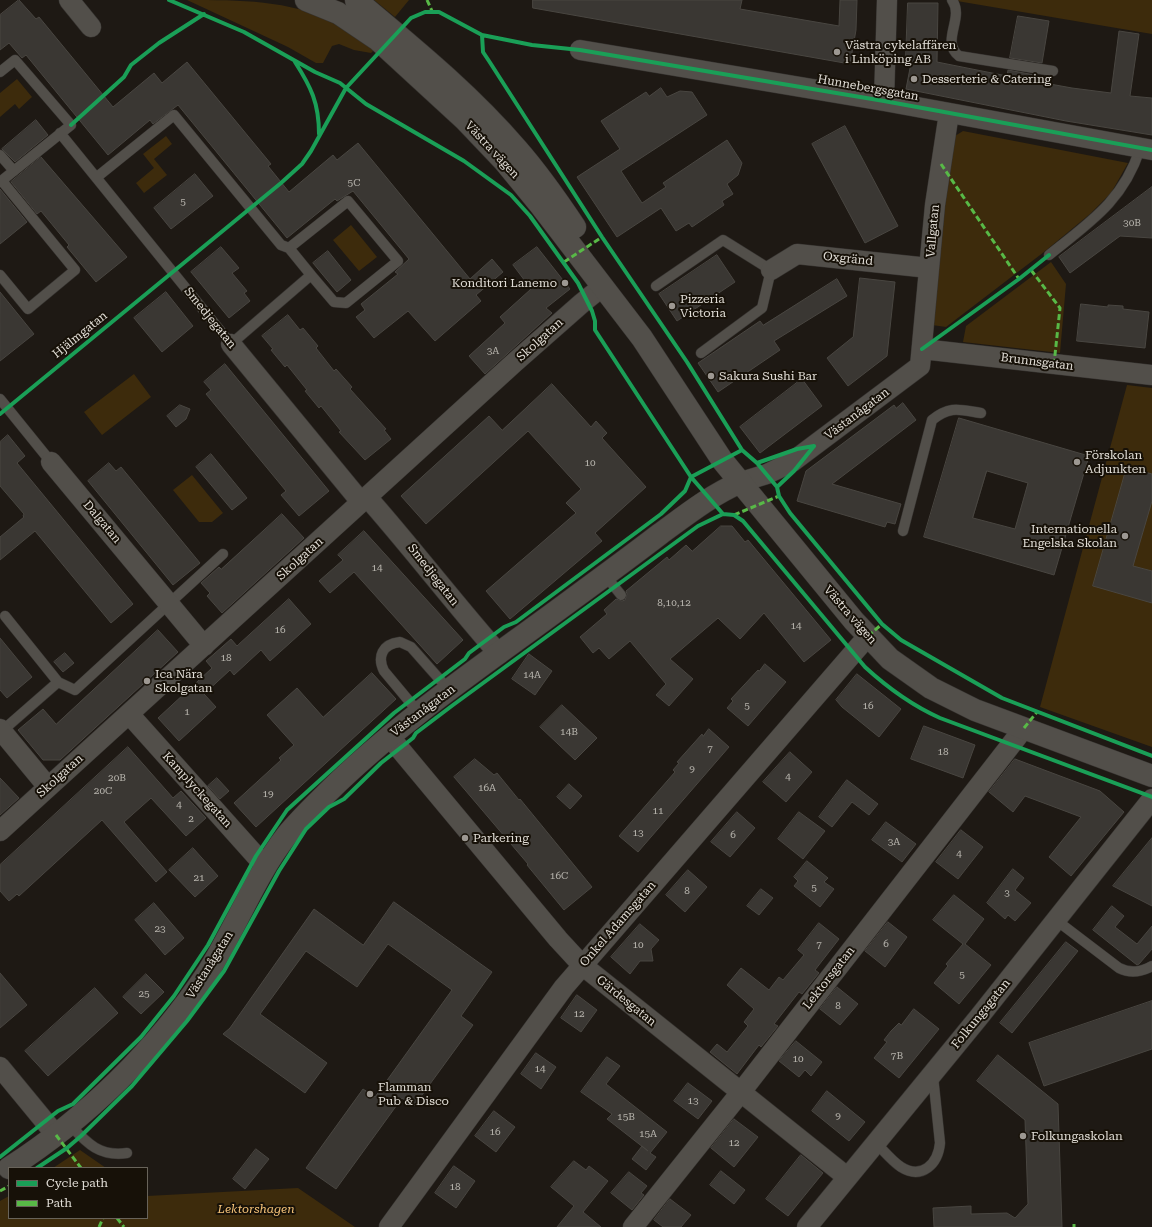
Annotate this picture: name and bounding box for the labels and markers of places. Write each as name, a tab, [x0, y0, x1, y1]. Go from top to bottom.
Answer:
place label: Västra cykelaffären i Linköping AB	[845, 38, 956, 66]
marker: Västra cykelaffären i Linköping AB	[832, 47, 842, 57]
place label: Desserterie & Catering	[922, 72, 1051, 86]
marker: Desserterie & Catering	[909, 74, 919, 84]
place label: Konditori Lanemo	[452, 276, 557, 290]
marker: Konditori Lanemo	[560, 278, 570, 288]
place label: Pizzeria Victoria	[680, 292, 726, 320]
marker: Pizzeria Victoria	[667, 301, 677, 311]
place label: Sakura Sushi Bar	[719, 369, 817, 383]
marker: Sakura Sushi Bar	[706, 371, 716, 381]
place label: Förskolan Adjunkten	[1085, 448, 1146, 476]
marker: Förskolan Adjunkten	[1072, 457, 1082, 467]
place label: Internationella Engelska Skolan	[1022, 522, 1117, 550]
marker: Internationella Engelska Skolan	[1120, 531, 1130, 541]
place label: Ica Nära Skolgatan	[155, 667, 212, 695]
marker: Ica Nära Skolgatan	[142, 676, 152, 686]
place label: Parkering	[473, 831, 529, 845]
marker: Parkering	[460, 833, 470, 843]
place label: Flamman Pub & Disco	[378, 1080, 449, 1108]
marker: Flamman Pub & Disco	[365, 1089, 375, 1099]
place label: Folkungaskolan	[1031, 1129, 1123, 1143]
marker: Folkungaskolan	[1018, 1131, 1028, 1141]

